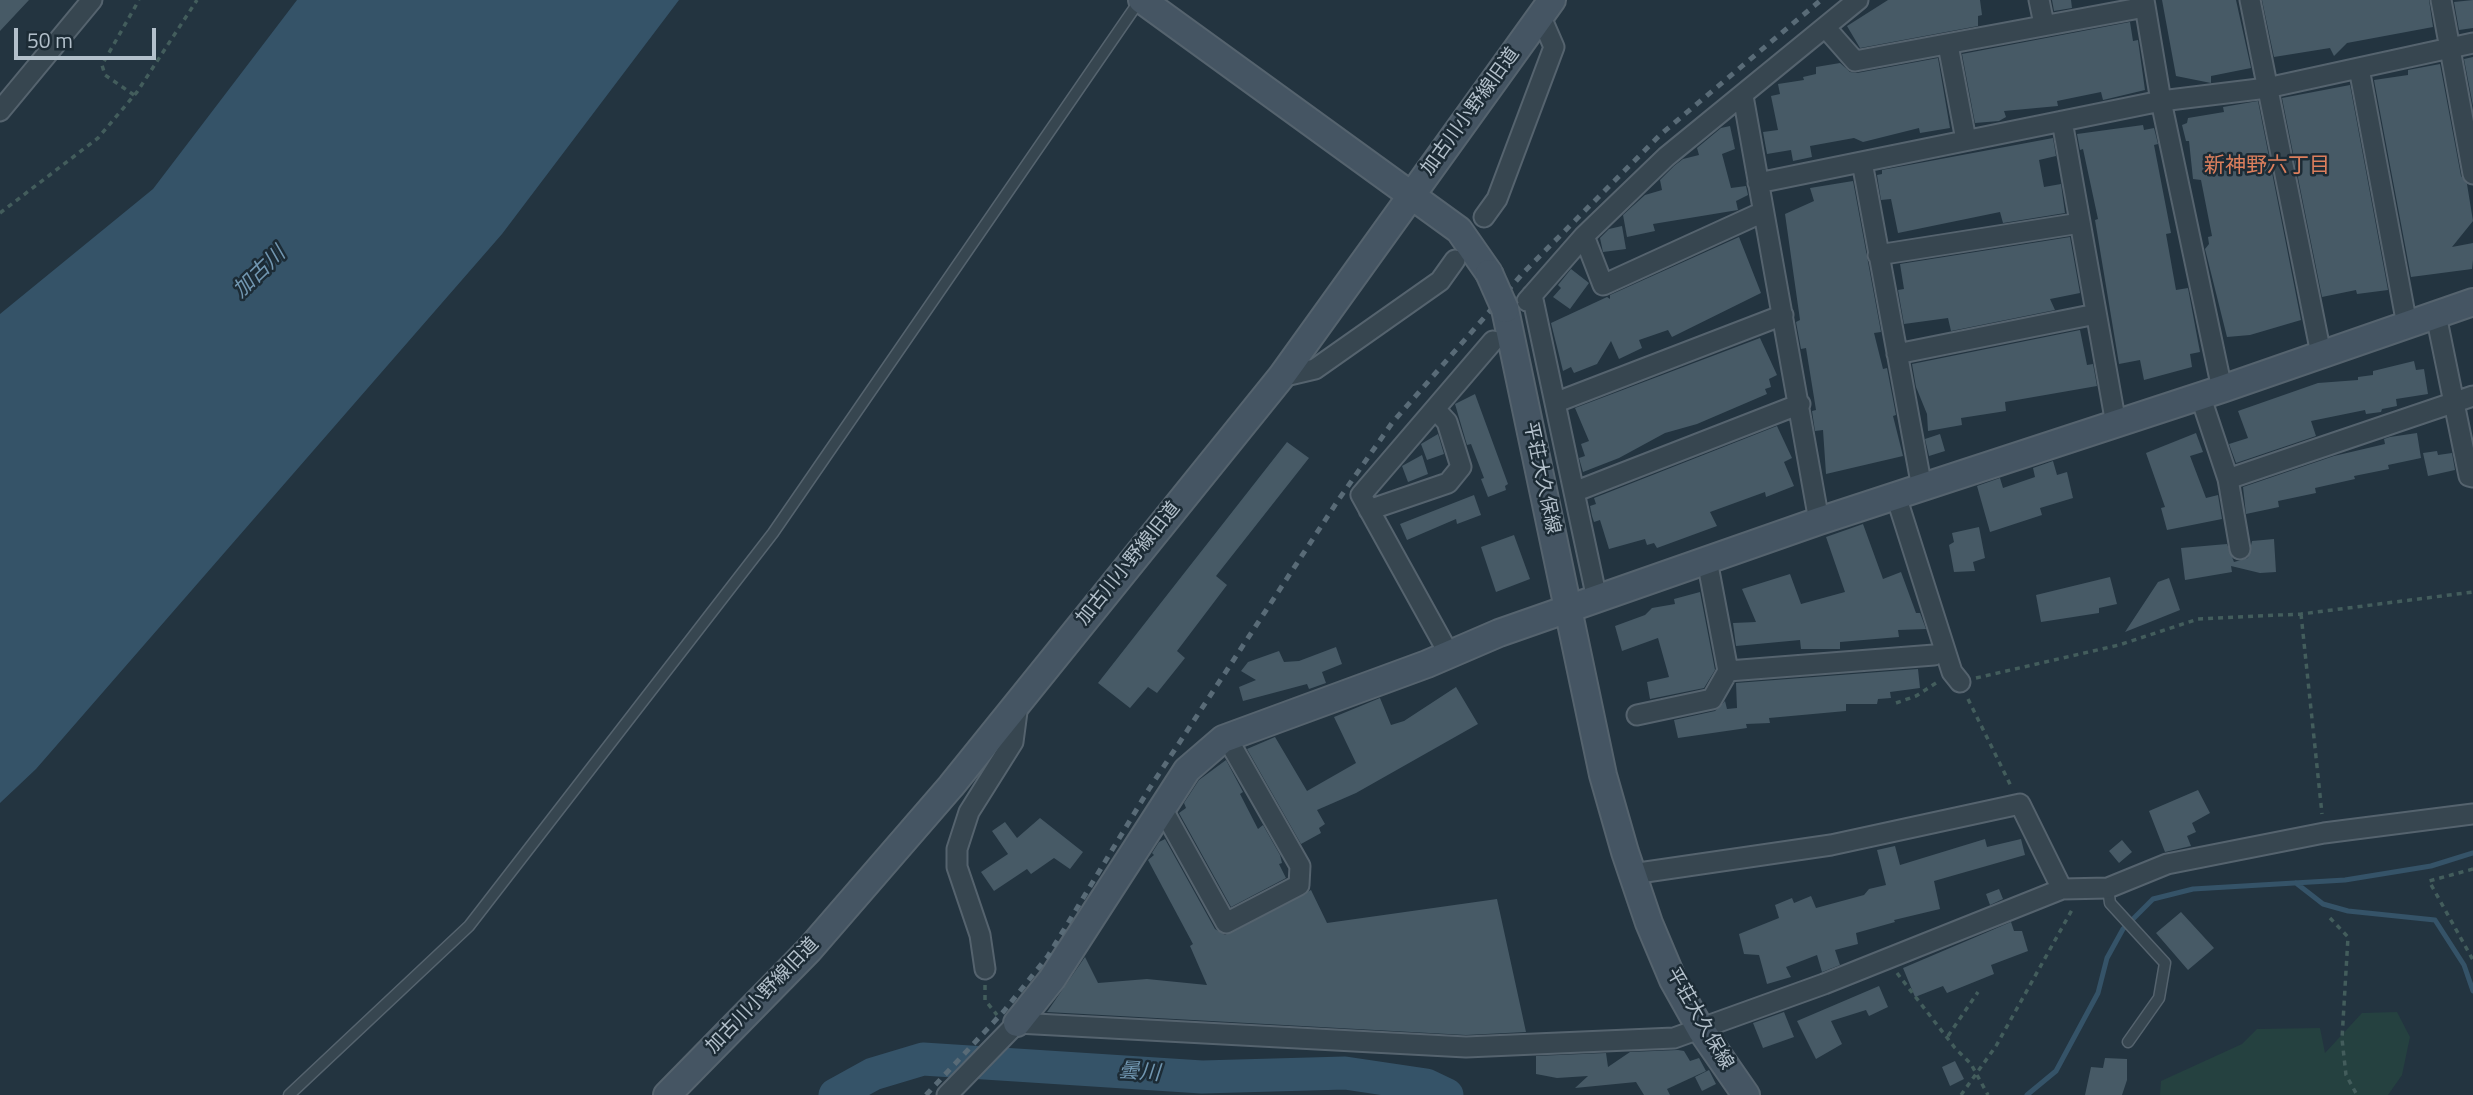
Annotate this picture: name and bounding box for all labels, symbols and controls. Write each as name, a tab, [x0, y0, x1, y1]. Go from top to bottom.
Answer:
scale bar	[18, 14, 159, 58]
text: 50 m	[27, 24, 73, 56]
street label: 加古川小野線旧道	[1417, 44, 1525, 180]
district label: 新神野六丁目	[2204, 154, 2330, 180]
water label: 加古川	[229, 242, 291, 304]
street label: 平荘大久保線	[1518, 420, 1564, 536]
street label: 加古川小野線旧道	[1072, 498, 1186, 630]
street label: 加古川小野線旧道	[702, 933, 824, 1059]
street label: 平荘大久保線	[1661, 964, 1737, 1074]
water label: 曇川	[1117, 1059, 1161, 1087]

